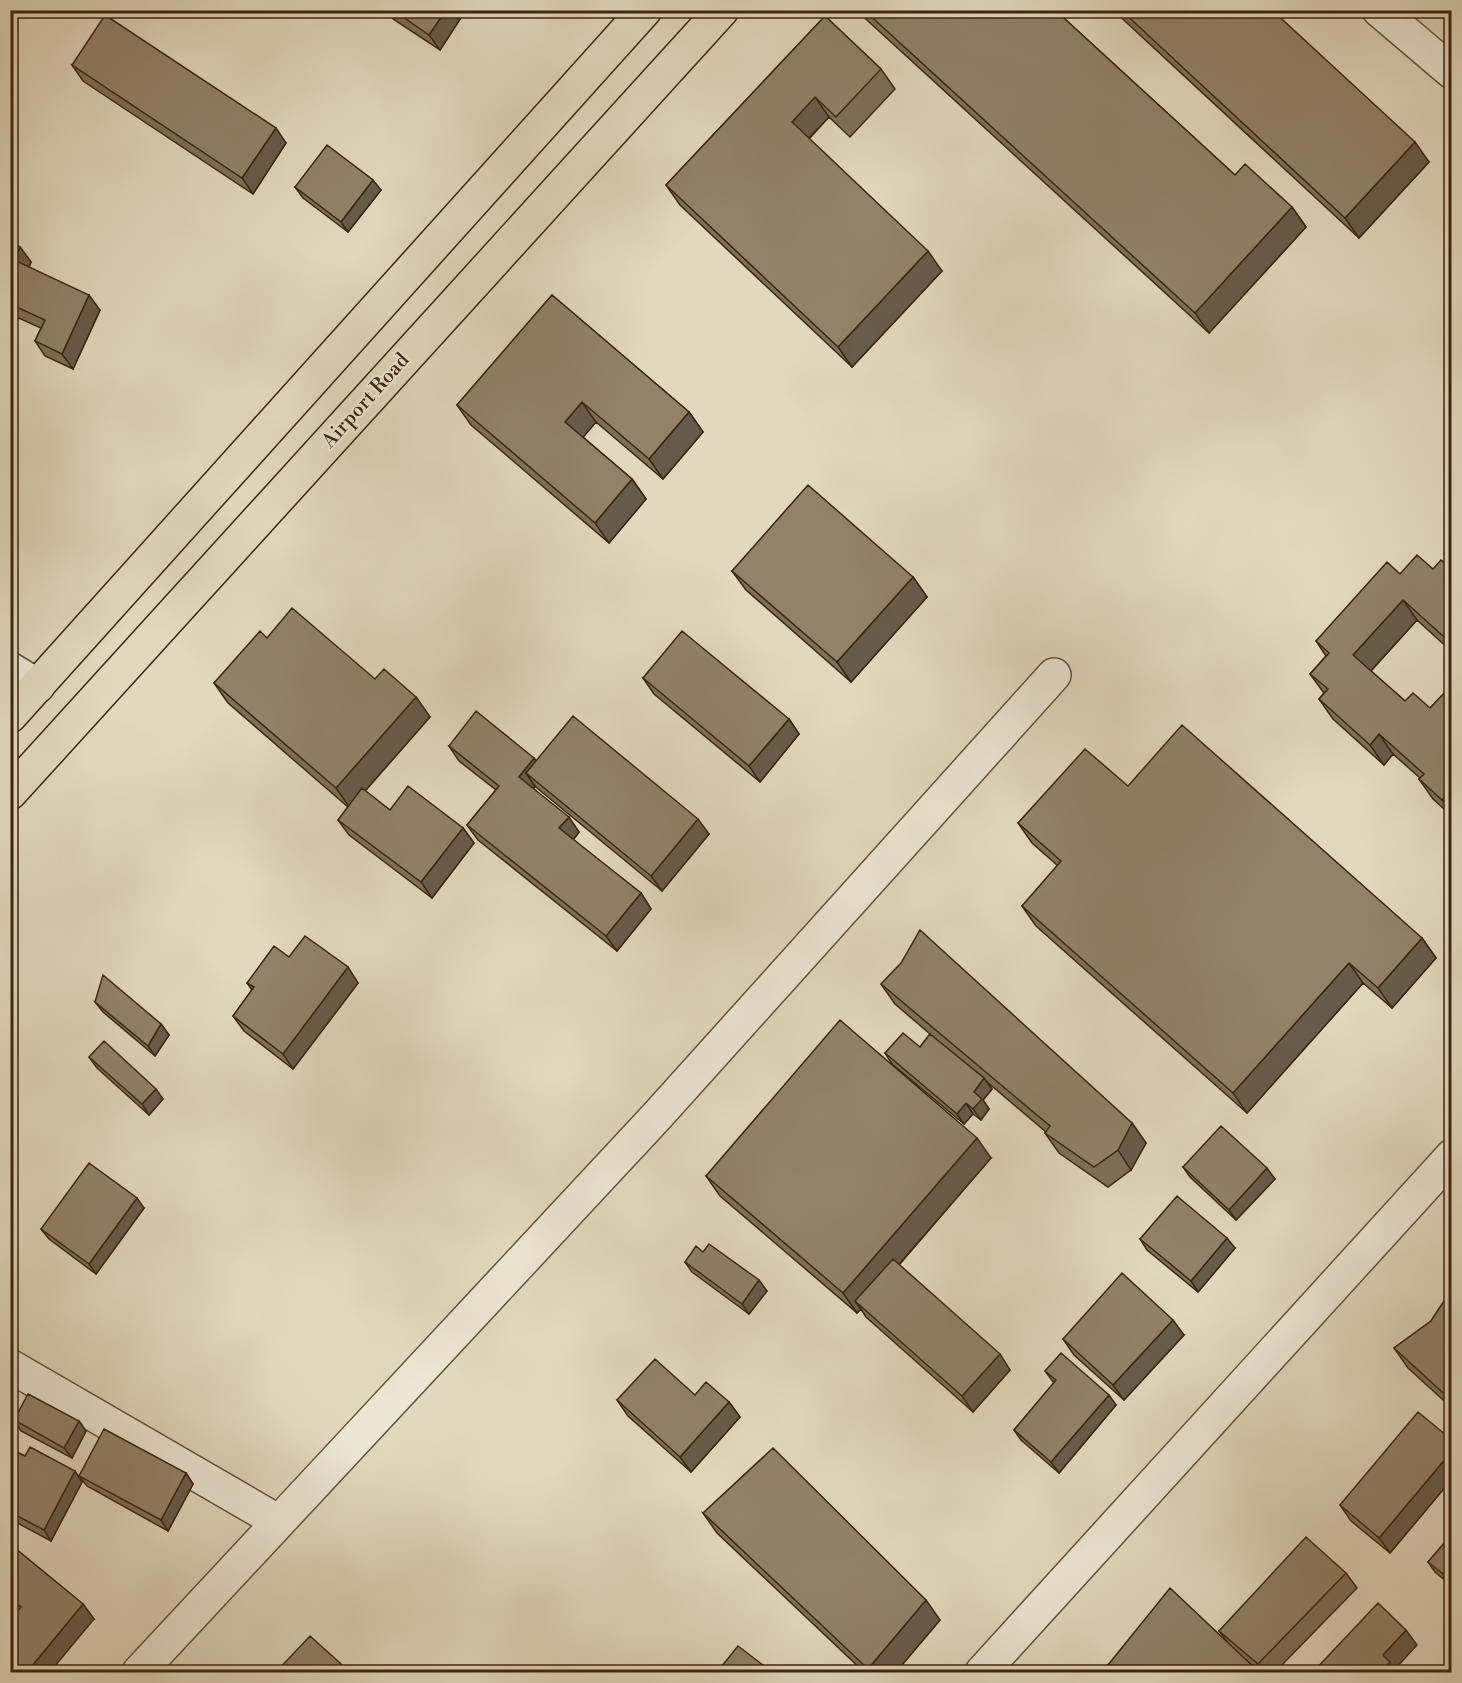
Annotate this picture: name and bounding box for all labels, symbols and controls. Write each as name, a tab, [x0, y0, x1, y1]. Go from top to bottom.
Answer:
street label: Airport Road	[316, 348, 416, 454]

